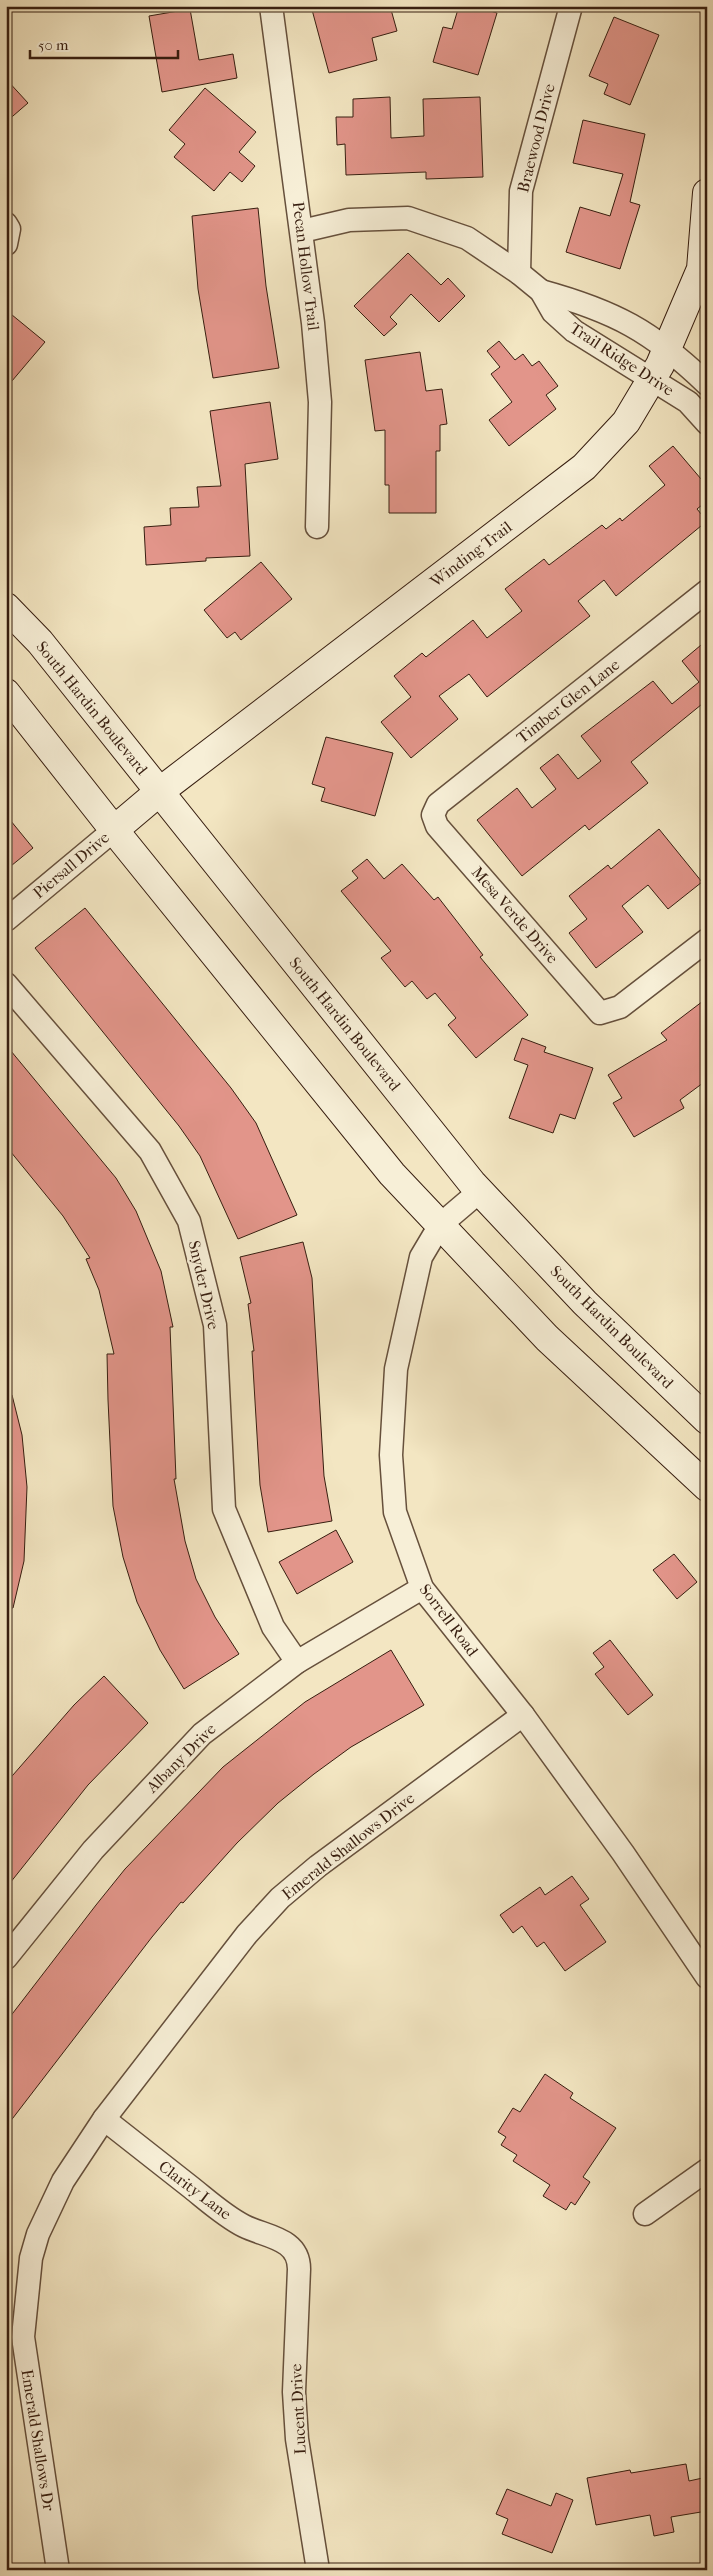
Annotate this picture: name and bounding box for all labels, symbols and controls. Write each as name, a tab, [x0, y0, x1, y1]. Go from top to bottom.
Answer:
scale bar	[30, 28, 178, 60]
text: 50 m	[38, 36, 69, 54]
street label: Braewood Drive	[513, 82, 559, 194]
street label: Pecan Hollow Trail	[289, 200, 323, 332]
street label: Trail Ridge Drive	[566, 318, 678, 400]
street label: Winding Trail	[426, 517, 516, 591]
street label: South Hardin Boulevard	[32, 637, 152, 779]
street label: Timber Glen Lane	[513, 655, 623, 747]
street label: Piersall Drive	[29, 828, 113, 902]
street label: Mesa Verde Drive	[468, 863, 562, 967]
street label: South Hardin Boulevard	[285, 953, 405, 1095]
street label: Snyder Drive	[185, 1239, 223, 1332]
street label: South Hardin Boulevard	[547, 1262, 678, 1393]
street label: Sorrell Road	[416, 1580, 482, 1660]
street label: Albany Drive	[142, 1719, 220, 1797]
street label: Emerald Shallows Drive	[278, 1788, 418, 1904]
street label: Clarity Lane	[155, 2157, 235, 2223]
street label: Lucent Drive	[286, 2363, 310, 2455]
street label: Emerald Shallows Dr	[17, 2368, 59, 2512]

